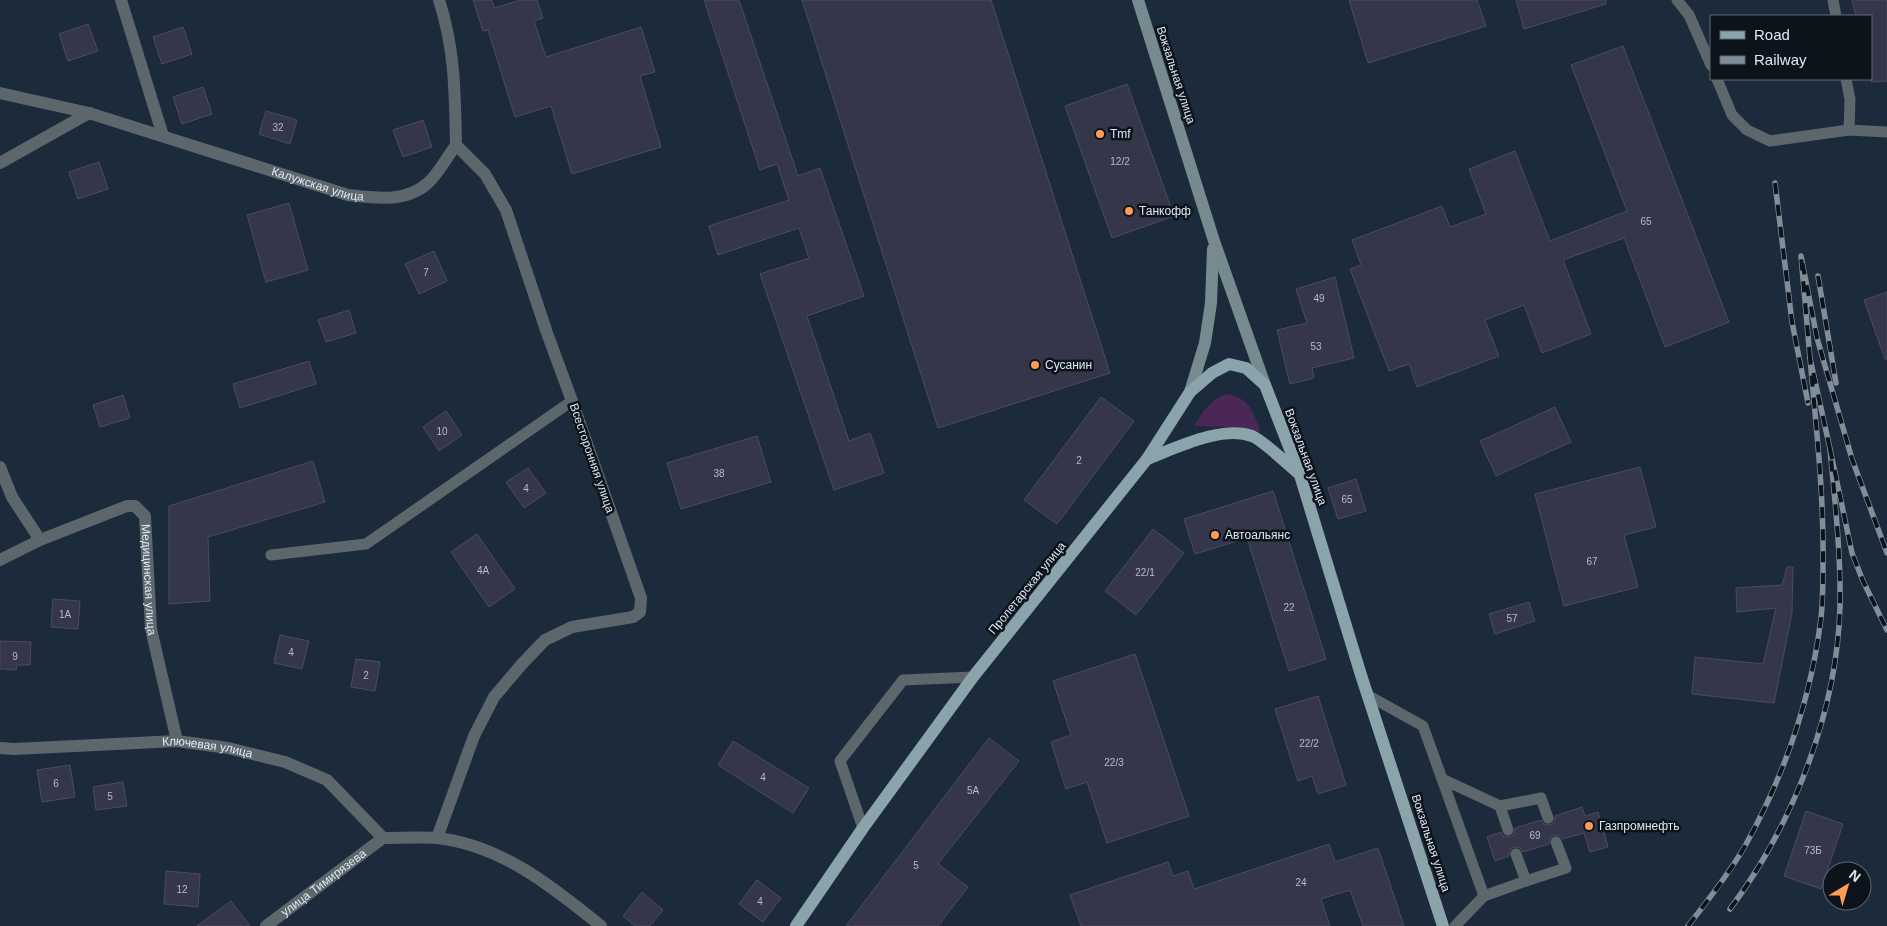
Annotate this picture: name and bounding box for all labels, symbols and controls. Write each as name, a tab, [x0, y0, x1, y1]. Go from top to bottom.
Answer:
legend	[1710, 15, 1872, 80]
street label: Вокзальная улица	[1154, 25, 1198, 126]
text: Road	[1754, 26, 1790, 43]
text: Railway	[1754, 51, 1807, 68]
house number: 32	[272, 122, 284, 133]
place label: Tmf	[1110, 127, 1131, 141]
marker: Tmf	[1094, 128, 1106, 140]
house number: 12/2	[1110, 156, 1130, 167]
street label: Калужская улица	[270, 164, 365, 204]
place label: Танкофф	[1139, 204, 1191, 218]
marker: Танкофф	[1123, 205, 1135, 217]
house number: 65	[1640, 216, 1652, 227]
house number: 7	[423, 267, 429, 278]
house number: 49	[1313, 293, 1325, 304]
house number: 53	[1310, 341, 1322, 352]
place label: Сусанин	[1045, 358, 1092, 372]
marker: Сусанин	[1029, 359, 1041, 371]
street label: Всесторонняя улица	[567, 402, 617, 515]
street label: Вокзальная улица	[1282, 407, 1330, 507]
house number: 10	[436, 426, 448, 437]
house number: 2	[1076, 455, 1082, 466]
house number: 38	[713, 468, 725, 479]
house number: 4	[523, 483, 529, 494]
house number: 65	[1341, 494, 1353, 505]
street label: Медицинская улица	[138, 524, 159, 637]
place label: Автоальянс	[1225, 528, 1290, 542]
marker: Автоальянс	[1209, 529, 1221, 541]
street label: Пролетарская улица	[985, 539, 1069, 637]
house number: 67	[1586, 556, 1598, 567]
house number: 4А	[477, 565, 489, 576]
house number: 22/1	[1135, 567, 1155, 578]
house number: 22	[1283, 602, 1295, 613]
house number: 1А	[59, 609, 71, 620]
house number: 57	[1506, 613, 1518, 624]
house number: 4	[288, 647, 294, 658]
house number: 9	[12, 651, 18, 662]
house number: 2	[363, 670, 369, 681]
street label: Ключевая улица	[162, 734, 254, 761]
house number: 22/2	[1299, 738, 1319, 749]
house number: 22/3	[1104, 757, 1124, 768]
house number: 4	[760, 772, 766, 783]
house number: 6	[53, 778, 59, 789]
house number: 5А	[967, 785, 979, 796]
house number: 5	[107, 791, 113, 802]
street label: Вокзальная улица	[1409, 793, 1453, 894]
place label: Газпромнефть	[1599, 819, 1680, 833]
marker: Газпромнефть	[1583, 820, 1595, 832]
house number: 69	[1529, 830, 1541, 841]
house number: 73Б	[1804, 845, 1822, 856]
street label: улица Тимирязева	[278, 846, 369, 919]
house number: 5	[913, 860, 919, 871]
north arrow	[1822, 861, 1872, 911]
text: N	[1846, 866, 1864, 885]
house number: 24	[1295, 877, 1307, 888]
house number: 12	[176, 884, 188, 895]
house number: 4	[757, 896, 763, 907]

